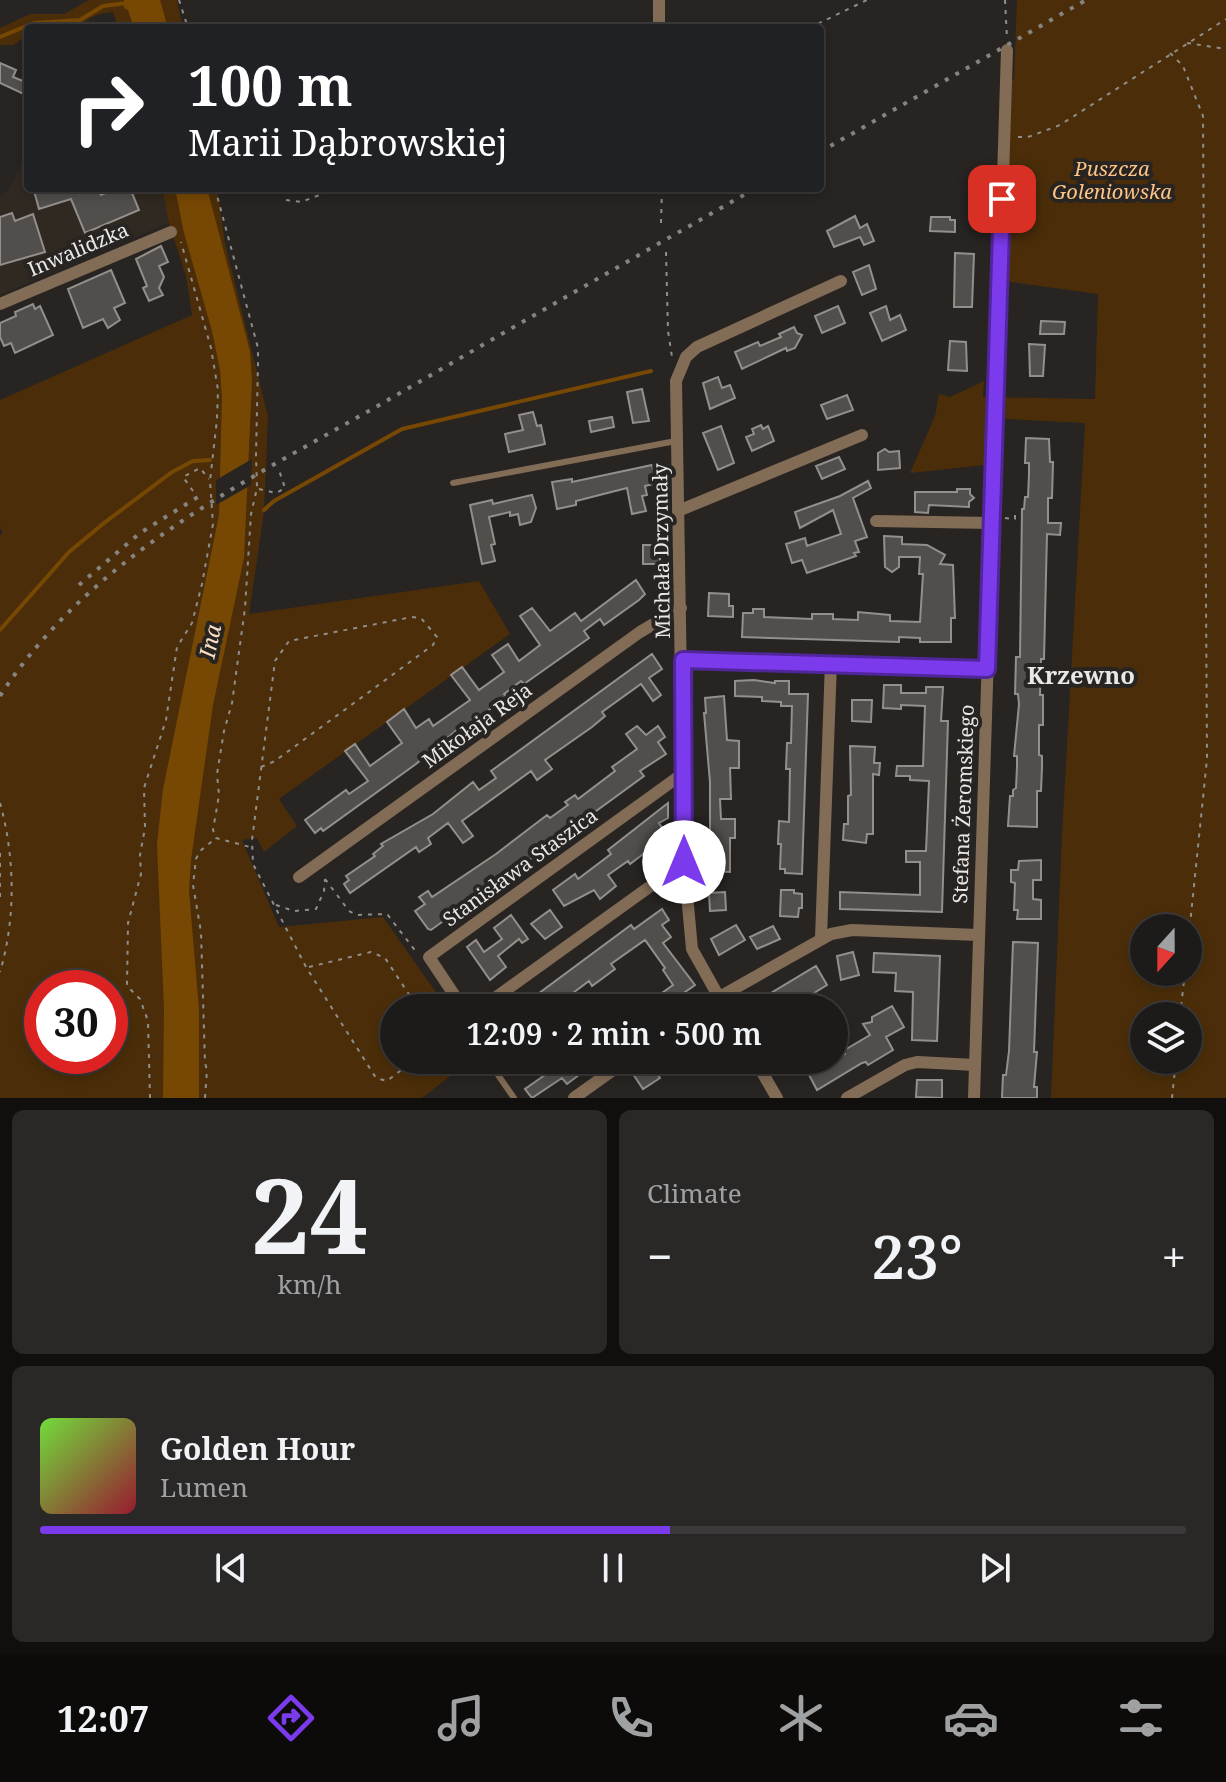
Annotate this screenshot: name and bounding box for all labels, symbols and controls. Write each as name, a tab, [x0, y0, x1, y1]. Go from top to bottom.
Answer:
text: 100 m	[188, 46, 353, 122]
icon: right	[56, 56, 160, 160]
text: Marii Dąbrowskiej	[188, 118, 508, 167]
park label: Puszcza Goleniowska	[1052, 155, 1172, 205]
pin	[968, 165, 1036, 233]
icon: arrive	[980, 177, 1024, 221]
street label: Inwalidzka	[24, 216, 132, 282]
street label: Michała Drzymały	[646, 462, 676, 639]
water label: Ina	[191, 621, 227, 662]
district label: Krzewno	[1027, 658, 1135, 691]
street label: Mikołaja Reja	[417, 676, 537, 774]
street label: Stefana Żeromskiego	[946, 704, 980, 904]
street label: Stanisława Staszica	[437, 802, 603, 932]
position arrow	[642, 820, 726, 904]
north arrow	[1130, 914, 1202, 986]
map controls	[1130, 914, 1202, 1074]
speed limit sign: 30	[24, 970, 128, 1074]
button: layers	[1130, 1002, 1202, 1074]
text: 12:09 · 2 min · 500 m	[466, 1013, 762, 1054]
text: 24	[251, 1143, 368, 1284]
text: Climate	[647, 1175, 742, 1211]
text: 23°	[871, 1215, 963, 1297]
text: −	[647, 1226, 672, 1286]
text: +	[1161, 1226, 1186, 1286]
text: km/h	[278, 1266, 341, 1302]
text: Golden Hour	[160, 1428, 355, 1469]
text: Lumen	[160, 1469, 248, 1505]
icon: previous	[209, 1546, 253, 1590]
icon: pause	[591, 1546, 635, 1590]
icon: next	[973, 1546, 1017, 1590]
icon: directions	[263, 1690, 319, 1746]
icon: music	[433, 1690, 489, 1746]
icon: phone	[603, 1690, 659, 1746]
icon: climate	[773, 1690, 829, 1746]
icon: car	[943, 1690, 999, 1746]
icon: filters	[1113, 1690, 1169, 1746]
text: 12:07	[57, 1694, 149, 1743]

